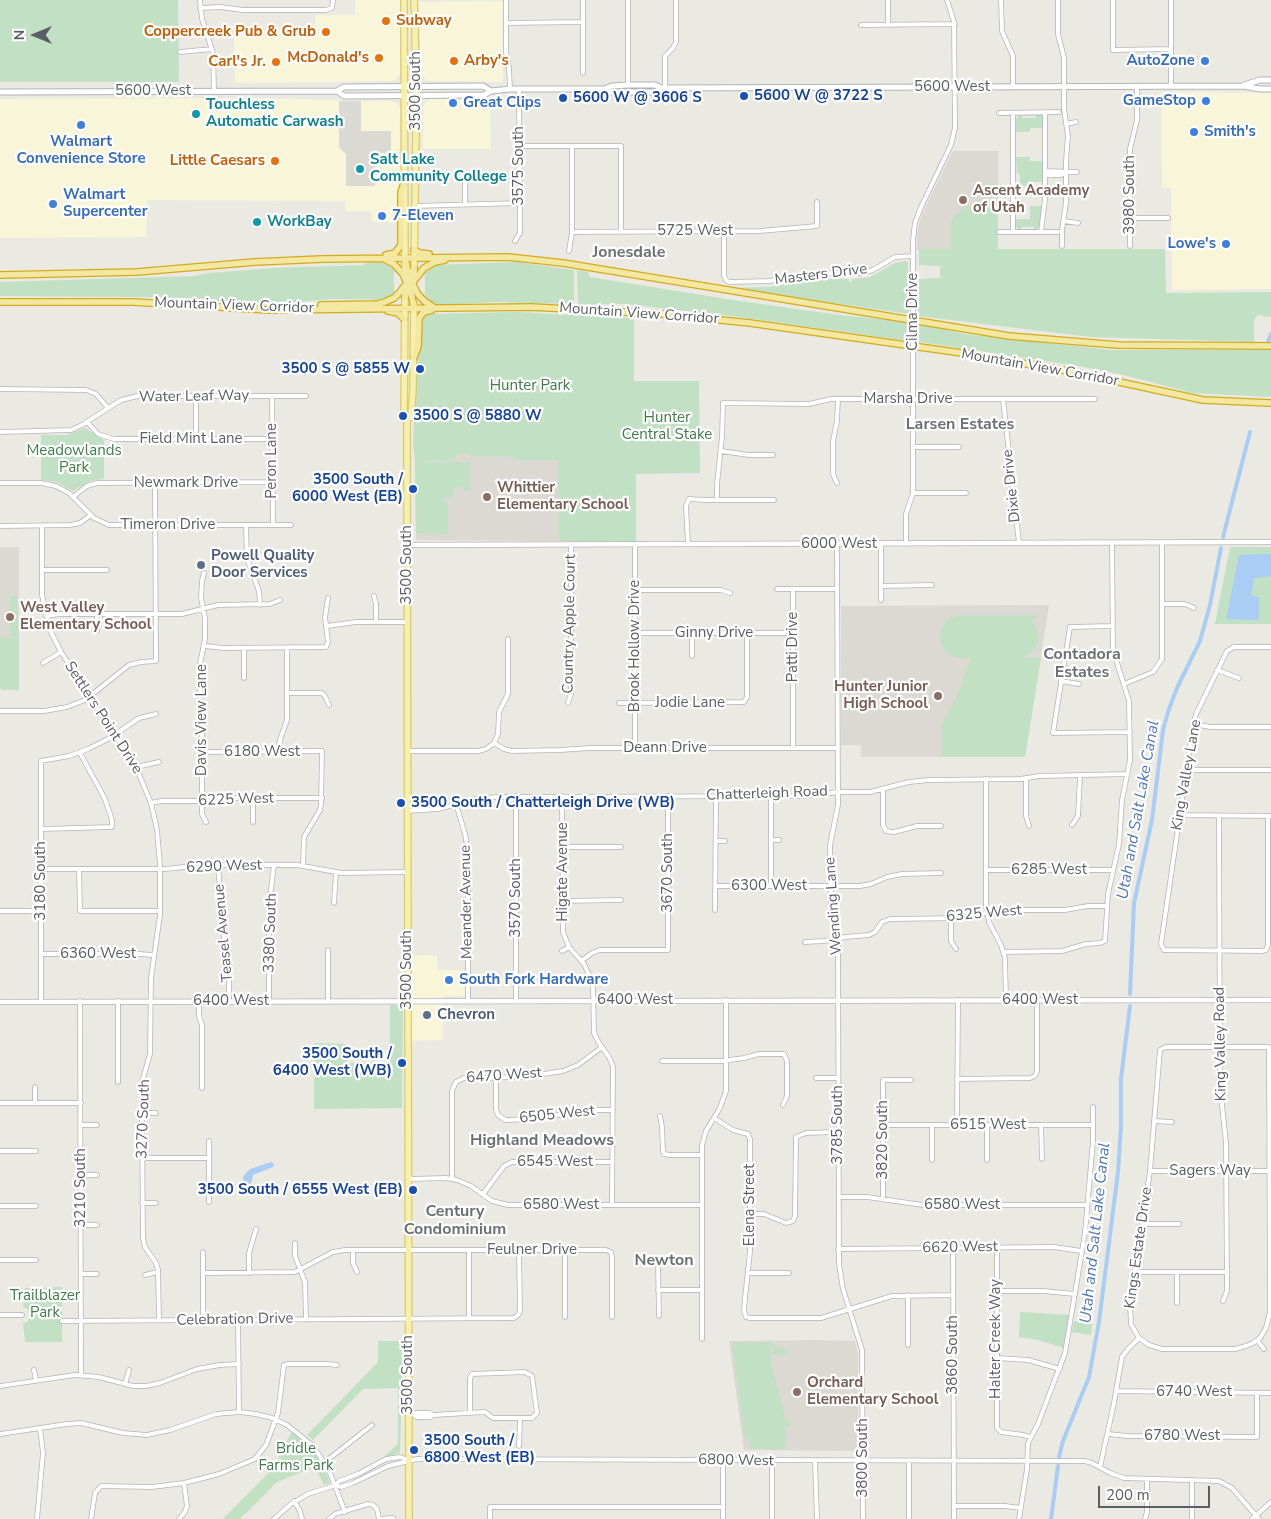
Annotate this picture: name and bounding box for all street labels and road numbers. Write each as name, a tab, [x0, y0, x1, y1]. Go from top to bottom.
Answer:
street label: 3500 South	[407, 51, 425, 131]
street label: 5600 West	[914, 78, 990, 96]
street label: 5600 West	[115, 82, 191, 100]
street label: 3575 South	[510, 126, 528, 206]
street label: 3980 South	[1121, 155, 1139, 235]
street label: 5725 West	[657, 222, 733, 240]
street label: Masters Drive	[774, 260, 868, 290]
street label: Cilma Drive	[904, 273, 922, 351]
street label: Mountain View Corridor	[154, 294, 314, 318]
street label: Mountain View Corridor	[559, 299, 719, 329]
street label: Mountain View Corridor	[960, 345, 1120, 391]
street label: Water Leaf Way	[139, 387, 249, 407]
street label: Marsha Drive	[863, 390, 953, 408]
street label: Peron Lane	[263, 423, 281, 499]
street label: Field Mint Lane	[139, 430, 243, 448]
street label: Dixie Drive	[999, 449, 1025, 523]
street label: Newmark Drive	[134, 474, 238, 492]
street label: Timeron Drive	[121, 516, 215, 534]
street label: 3500 South	[398, 525, 416, 605]
street label: 6000 West	[801, 535, 877, 553]
street label: Country Apple Court	[560, 554, 580, 694]
street label: Brook Hollow Drive	[626, 580, 644, 712]
street label: Patti Drive	[784, 612, 802, 682]
street label: Ginny Drive	[675, 624, 753, 642]
street label: Settlers Point Drive	[60, 658, 146, 778]
street label: Davis View Lane	[193, 664, 211, 776]
street label: Jodie Lane	[655, 694, 725, 712]
street label: King Valley Lane	[1168, 718, 1206, 832]
street label: Deann Drive	[623, 739, 707, 757]
street label: 6180 West	[224, 743, 300, 761]
street label: Chatterleigh Road	[706, 783, 828, 805]
street label: 6225 West	[198, 790, 274, 810]
street label: Higate Avenue	[554, 822, 572, 922]
street label: 3670 South	[659, 833, 677, 913]
street label: 3180 South	[32, 841, 50, 921]
street label: Meander Avenue	[457, 845, 477, 959]
street label: Wending Lane	[822, 856, 846, 956]
street label: 6290 West	[186, 857, 262, 877]
street label: 3570 South	[507, 858, 525, 938]
street label: 6285 West	[1011, 861, 1087, 879]
street label: 6300 West	[731, 877, 807, 895]
street label: Teasel Avenue	[211, 883, 237, 983]
street label: 3380 South	[261, 893, 281, 973]
street label: 6325 West	[945, 902, 1023, 926]
street label: 3500 South	[398, 930, 416, 1010]
street label: 6360 West	[60, 945, 136, 963]
street label: King Valley Road	[1211, 987, 1231, 1101]
street label: 6400 West	[597, 991, 673, 1009]
street label: 6400 West	[1002, 991, 1078, 1009]
street label: 6400 West	[193, 992, 269, 1010]
street label: 6470 West	[466, 1064, 542, 1088]
street label: 3270 South	[134, 1079, 154, 1159]
street label: 3785 South	[829, 1085, 847, 1165]
street label: 3820 South	[874, 1100, 892, 1180]
street label: 6505 West	[518, 1102, 596, 1128]
street label: 6515 West	[950, 1116, 1026, 1134]
street label: 3210 South	[72, 1148, 90, 1228]
street label: 6545 West	[517, 1153, 593, 1171]
street label: Sagers Way	[1169, 1162, 1251, 1180]
street label: Elena Street	[741, 1164, 759, 1246]
street label: Kings Estate Drive	[1122, 1186, 1156, 1310]
street label: 6580 West	[523, 1196, 599, 1214]
street label: 6580 West	[924, 1196, 1000, 1214]
street label: 6620 West	[922, 1238, 998, 1258]
street label: Feulner Drive	[487, 1241, 577, 1259]
street label: Halter Creek Way	[987, 1279, 1005, 1399]
street label: Celebration Drive	[176, 1310, 294, 1330]
street label: 3860 South	[944, 1315, 962, 1395]
street label: 3500 South	[399, 1335, 417, 1415]
street label: 6740 West	[1156, 1383, 1232, 1401]
street label: 3800 South	[854, 1418, 872, 1498]
street label: 6780 West	[1144, 1427, 1220, 1445]
street label: 6800 West	[698, 1451, 774, 1471]

